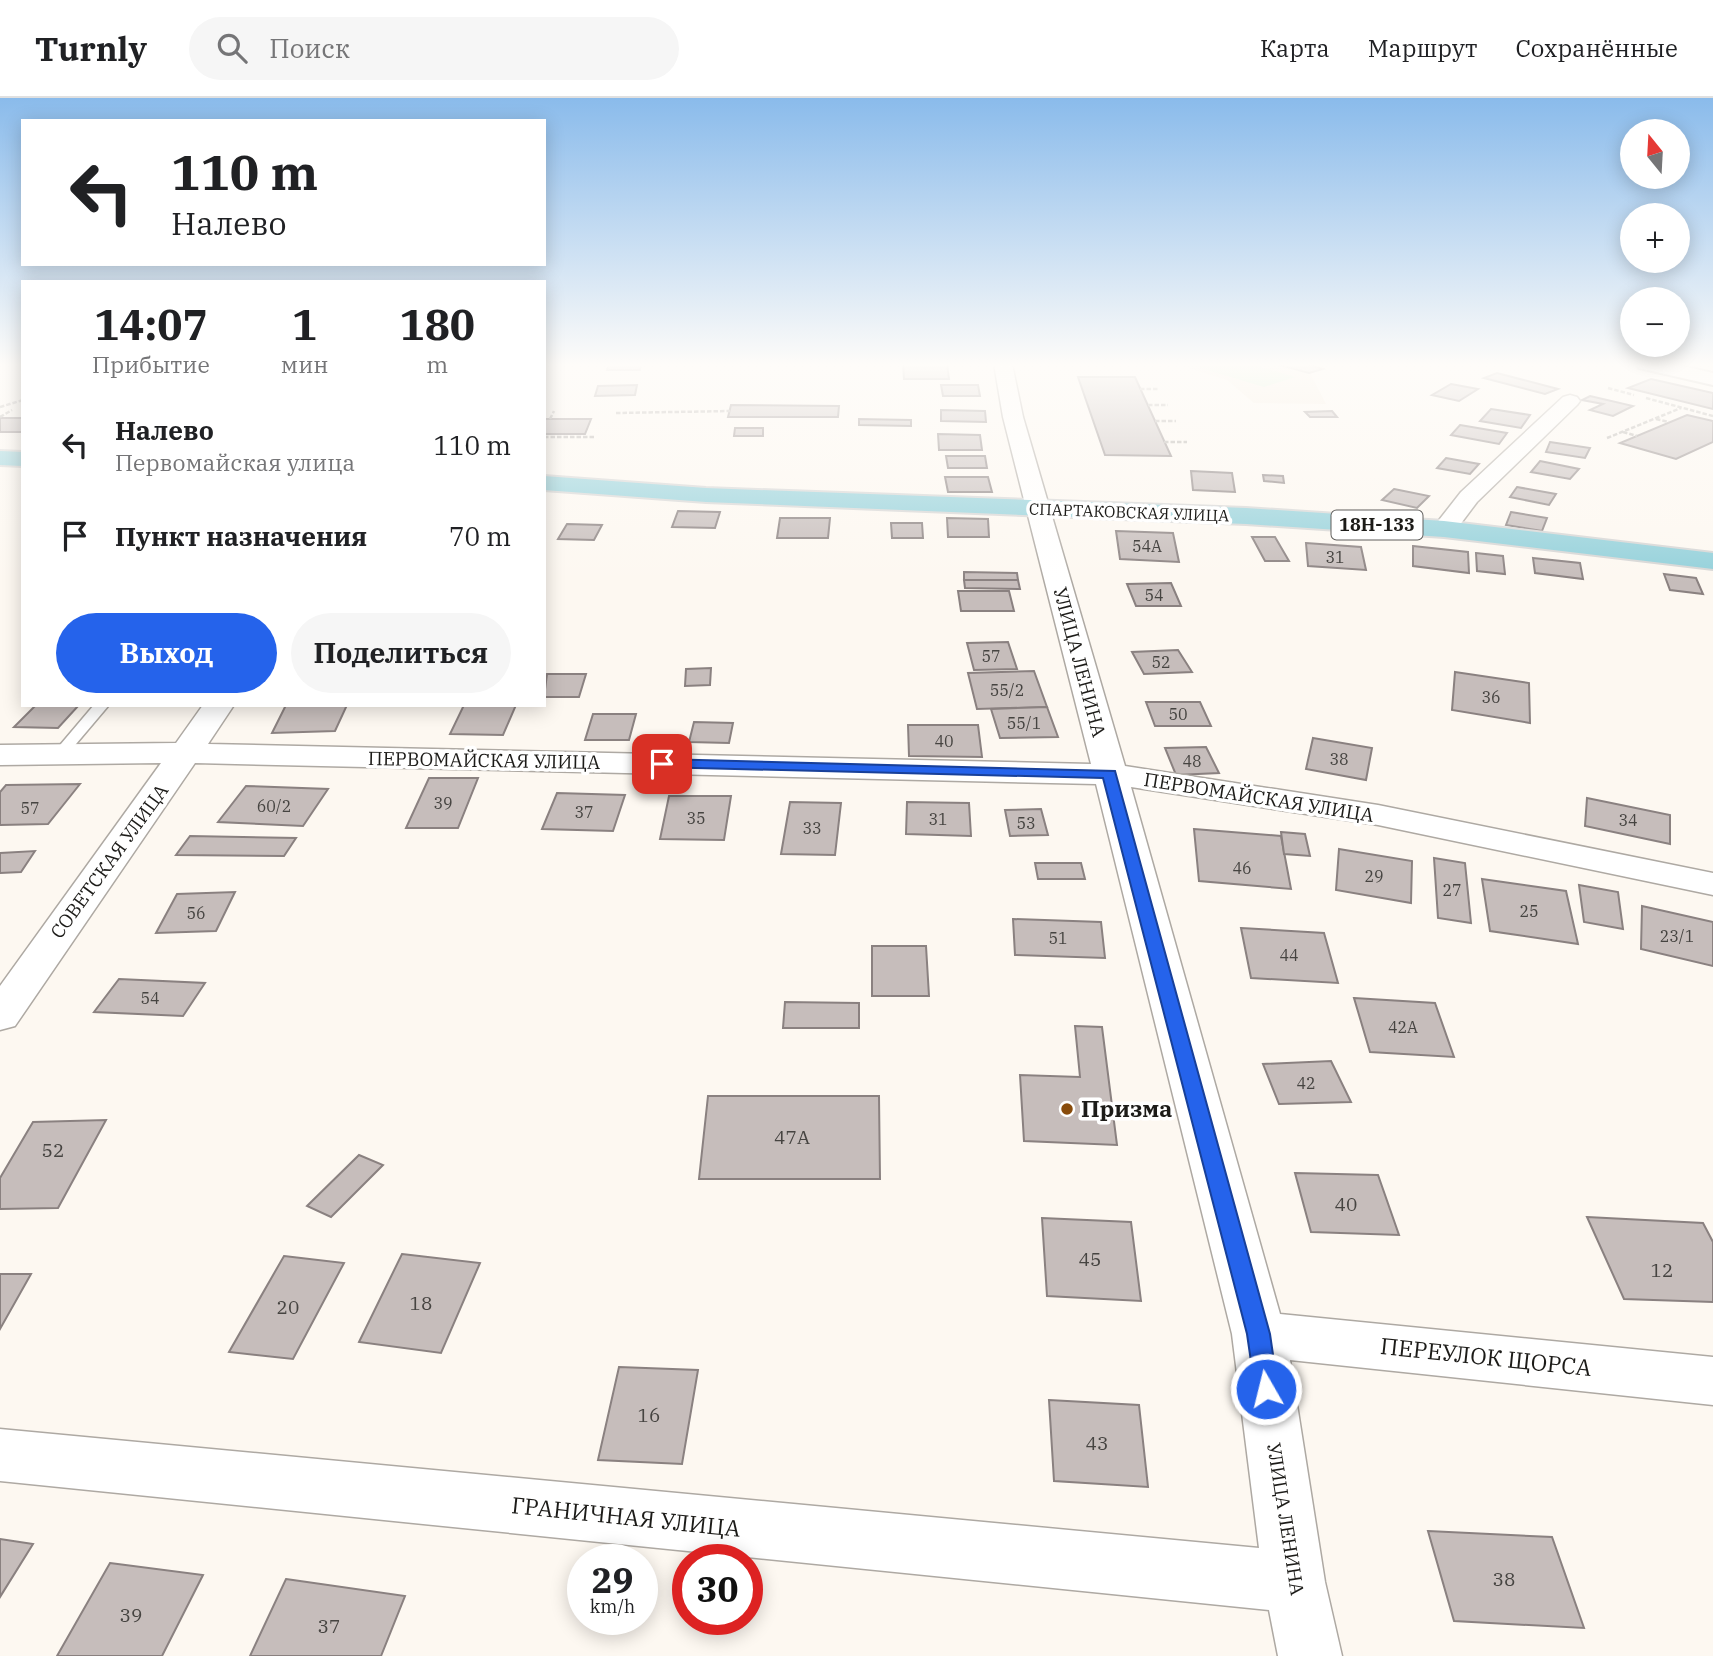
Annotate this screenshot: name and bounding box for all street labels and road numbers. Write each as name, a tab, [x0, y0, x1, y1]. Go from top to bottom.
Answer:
street label: СПАРТАКОВСКАЯ УЛИЦА	[1029, 499, 1230, 525]
road number: 18Н-133	[1332, 510, 1422, 540]
street label: УЛИЦА ЛЕНИНА	[1048, 584, 1112, 740]
street label: ПЕРВОМАЙСКАЯ УЛИЦА	[368, 746, 600, 774]
street label: ПЕРВОМАЙСКАЯ УЛИЦА	[1142, 767, 1376, 827]
street label: СОВЕТСКАЯ УЛИЦА	[45, 779, 173, 943]
street label: ПЕРЕУЛОК ЩОРСА	[1379, 1330, 1593, 1382]
street label: УЛИЦА ЛЕНИНА	[1262, 1441, 1310, 1597]
street label: ГРАНИЧНАЯ УЛИЦА	[510, 1489, 742, 1543]

